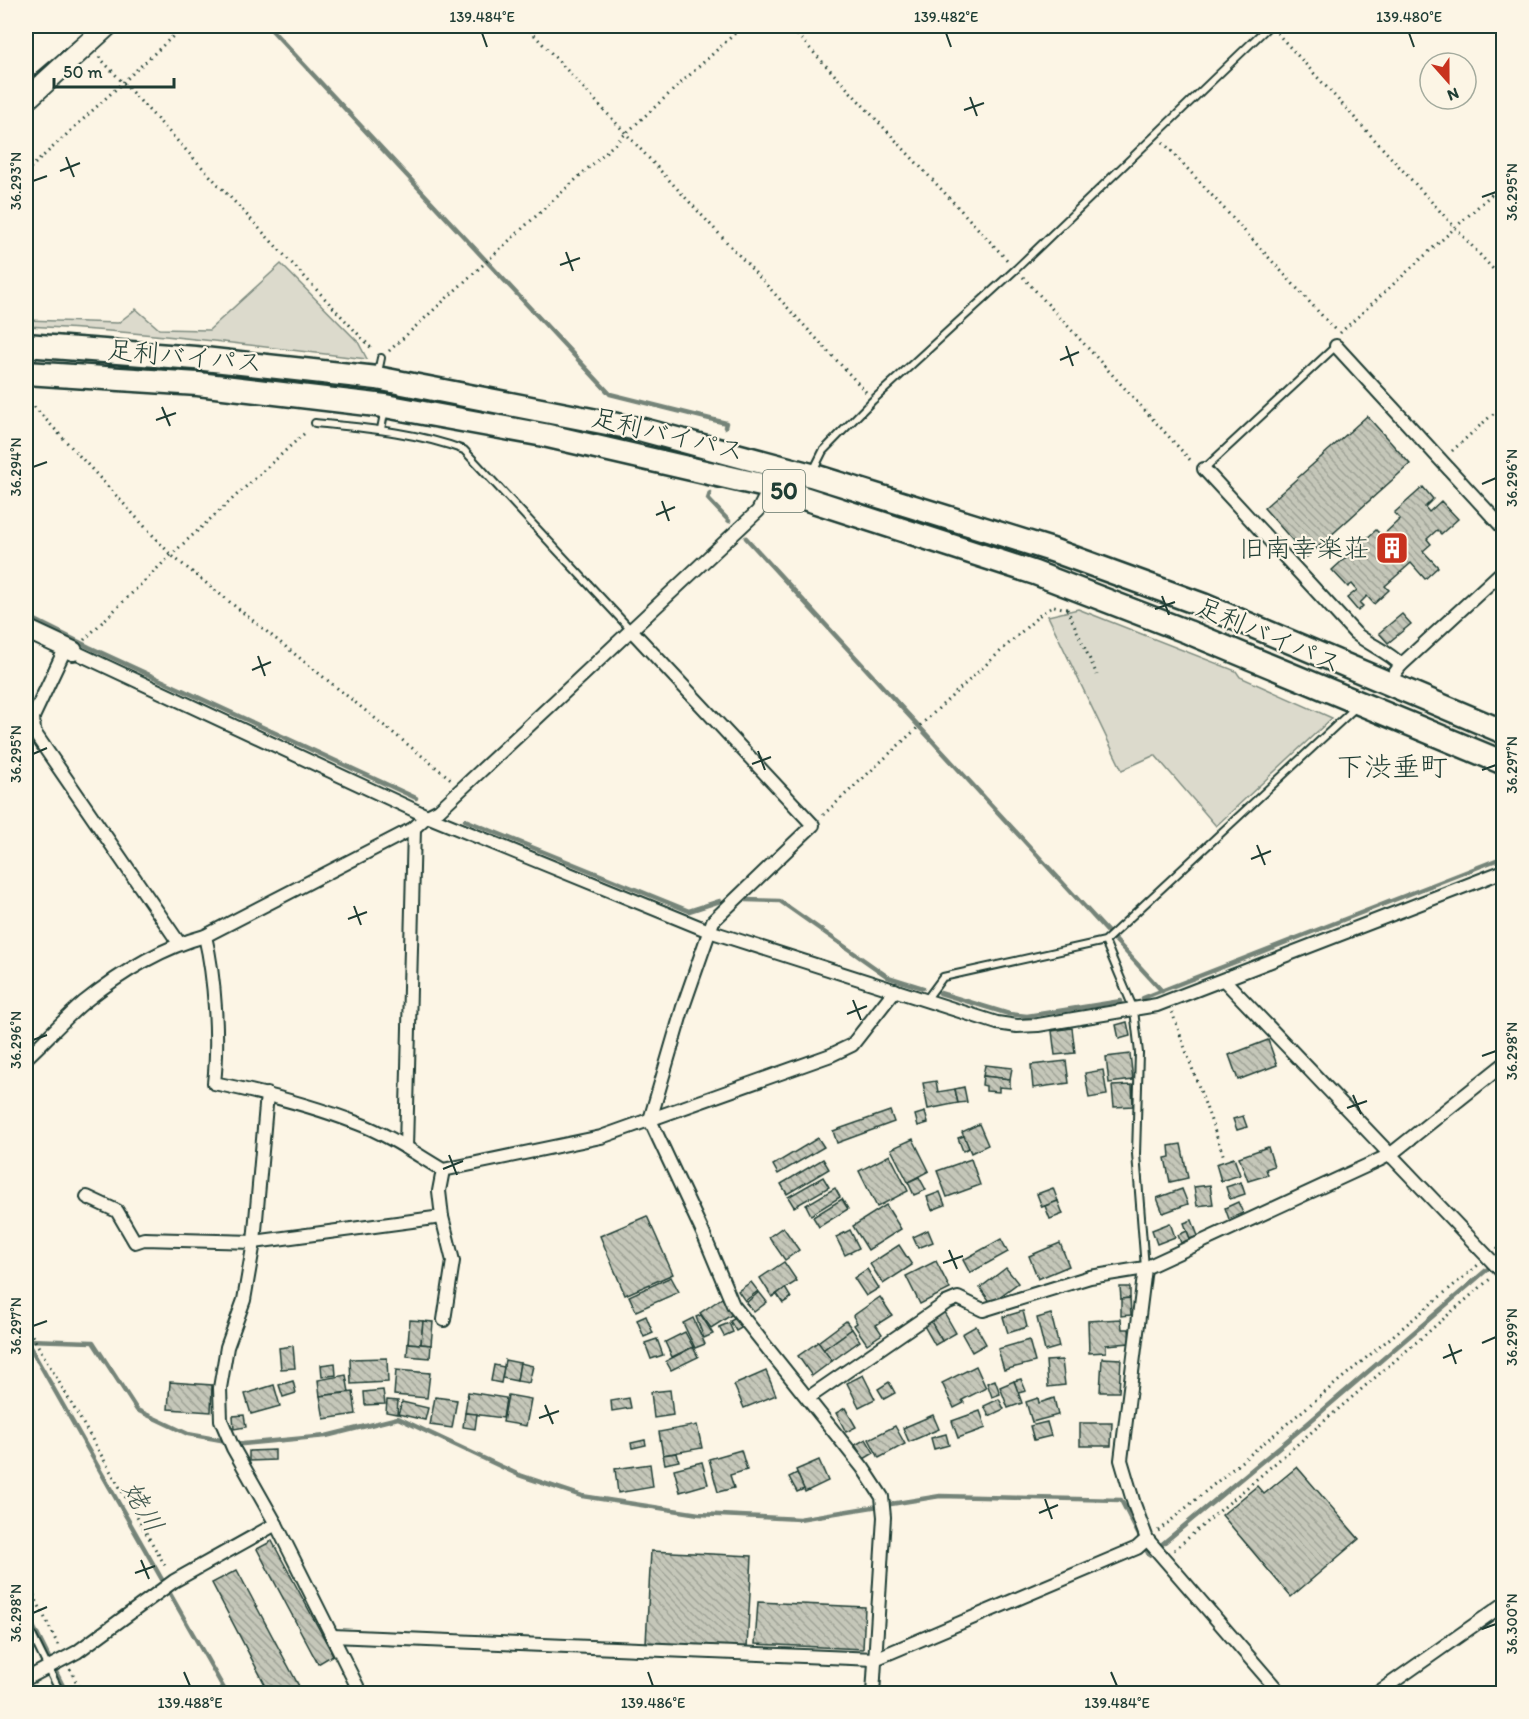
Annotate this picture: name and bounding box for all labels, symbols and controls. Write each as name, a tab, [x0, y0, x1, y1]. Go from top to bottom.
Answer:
text: 139.484°E	[449, 8, 515, 26]
text: 139.482°E	[914, 8, 978, 26]
text: 139.480°E	[1376, 8, 1442, 26]
scale bar	[54, 51, 174, 89]
north arrow	[1418, 51, 1478, 111]
text: 50 m	[63, 61, 103, 83]
text: N	[1445, 84, 1462, 105]
text: 36.293°N	[7, 152, 25, 210]
text: 36.295°N	[1503, 163, 1521, 221]
street label: 足利バイパス	[106, 333, 264, 379]
street label: 足利バイパス	[589, 401, 747, 467]
text: 36.294°N	[7, 437, 25, 497]
text: 36.296°N	[1503, 449, 1521, 507]
road number: 50	[763, 470, 805, 512]
building icon: 旧南幸楽荘	[1374, 530, 1410, 566]
place label: 旧南幸楽荘	[1239, 532, 1369, 564]
street label: 足利バイパス	[1191, 590, 1347, 680]
text: 36.295°N	[7, 725, 25, 783]
text: 36.297°N	[1503, 736, 1521, 794]
district label: 下渋垂町	[1336, 749, 1448, 783]
text: 36.296°N	[7, 1011, 25, 1069]
text: 36.298°N	[1503, 1022, 1521, 1080]
text: 36.297°N	[7, 1297, 25, 1355]
text: 36.299°N	[1503, 1308, 1521, 1366]
water label: 姥川	[116, 1475, 171, 1538]
text: 36.298°N	[7, 1584, 25, 1642]
text: 36.300°N	[1503, 1593, 1521, 1655]
text: 139.488°E	[158, 1694, 222, 1712]
text: 139.486°E	[621, 1694, 685, 1712]
text: 139.484°E	[1084, 1694, 1150, 1712]

